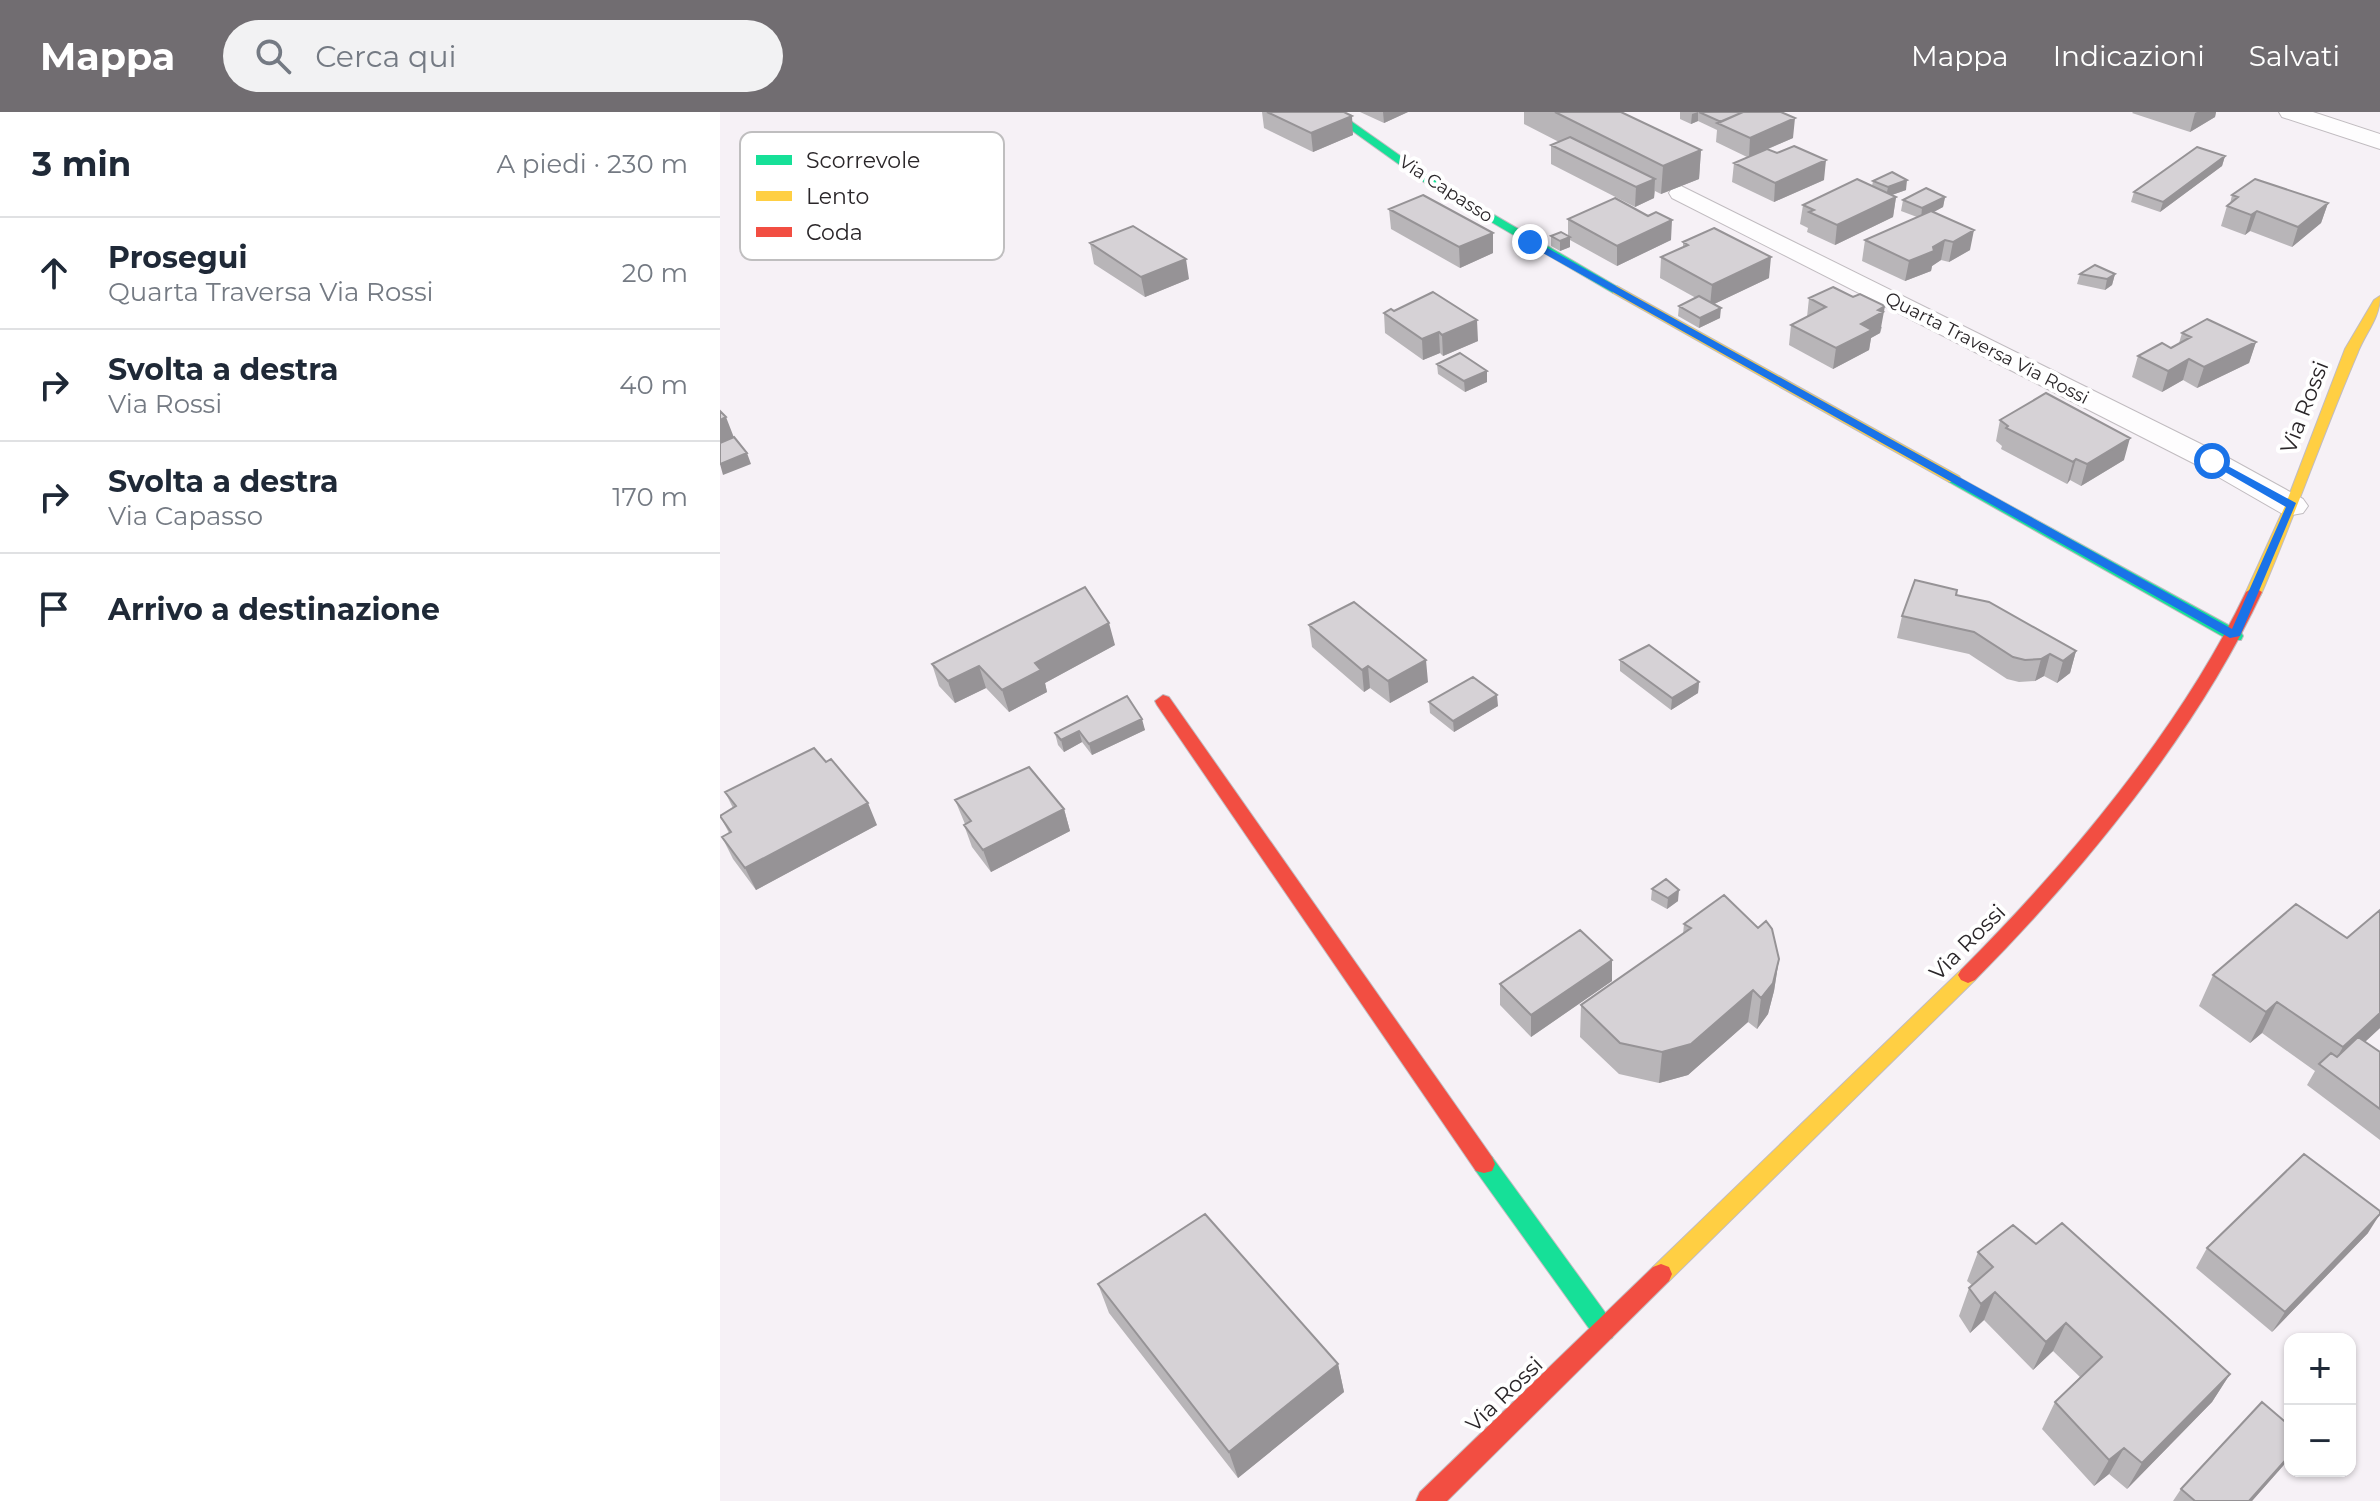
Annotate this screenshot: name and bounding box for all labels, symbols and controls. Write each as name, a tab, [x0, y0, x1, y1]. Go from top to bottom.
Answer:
search box	[223, 20, 783, 92]
text: Mappa	[40, 33, 175, 80]
icon: search	[251, 34, 295, 78]
text: Cerca qui	[315, 38, 457, 75]
text: Mappa	[1911, 39, 2009, 73]
text: Indicazioni	[2053, 39, 2205, 73]
text: Salvati	[2249, 39, 2340, 73]
legend	[740, 132, 1004, 260]
text: 3 min	[32, 143, 131, 185]
text: Scorrevole	[806, 147, 920, 174]
text: A piedi · 230 m	[496, 148, 688, 180]
street label: Via Capasso	[1395, 151, 1497, 227]
text: Lento	[806, 183, 869, 210]
text: Coda	[806, 219, 863, 246]
route end	[1512, 224, 1548, 260]
text: Prosegui	[108, 239, 247, 276]
icon: ahead	[32, 251, 76, 295]
text: 20 m	[622, 257, 688, 289]
text: Quarta Traversa Via Rossi	[108, 276, 434, 308]
street label: Quarta Traversa Via Rossi	[1882, 287, 2092, 409]
text: Svolta a destra	[108, 351, 338, 388]
street label: Via Rossi	[2275, 357, 2334, 457]
icon: right	[32, 363, 76, 407]
text: 40 m	[619, 369, 688, 401]
text: Via Rossi	[108, 388, 222, 420]
route start	[2194, 443, 2230, 479]
text: Svolta a destra	[108, 463, 338, 500]
icon: right	[32, 475, 76, 519]
text: 170 m	[612, 481, 688, 513]
text: Via Capasso	[108, 500, 263, 532]
icon: arrive	[32, 587, 76, 631]
text: Arrivo a destinazione	[108, 591, 440, 628]
street label: Via Rossi	[1924, 899, 2011, 986]
map controls	[2284, 1333, 2356, 1477]
button: +	[2284, 1333, 2356, 1405]
street label: Via Rossi	[1460, 1351, 1549, 1438]
button: −	[2284, 1405, 2356, 1477]

